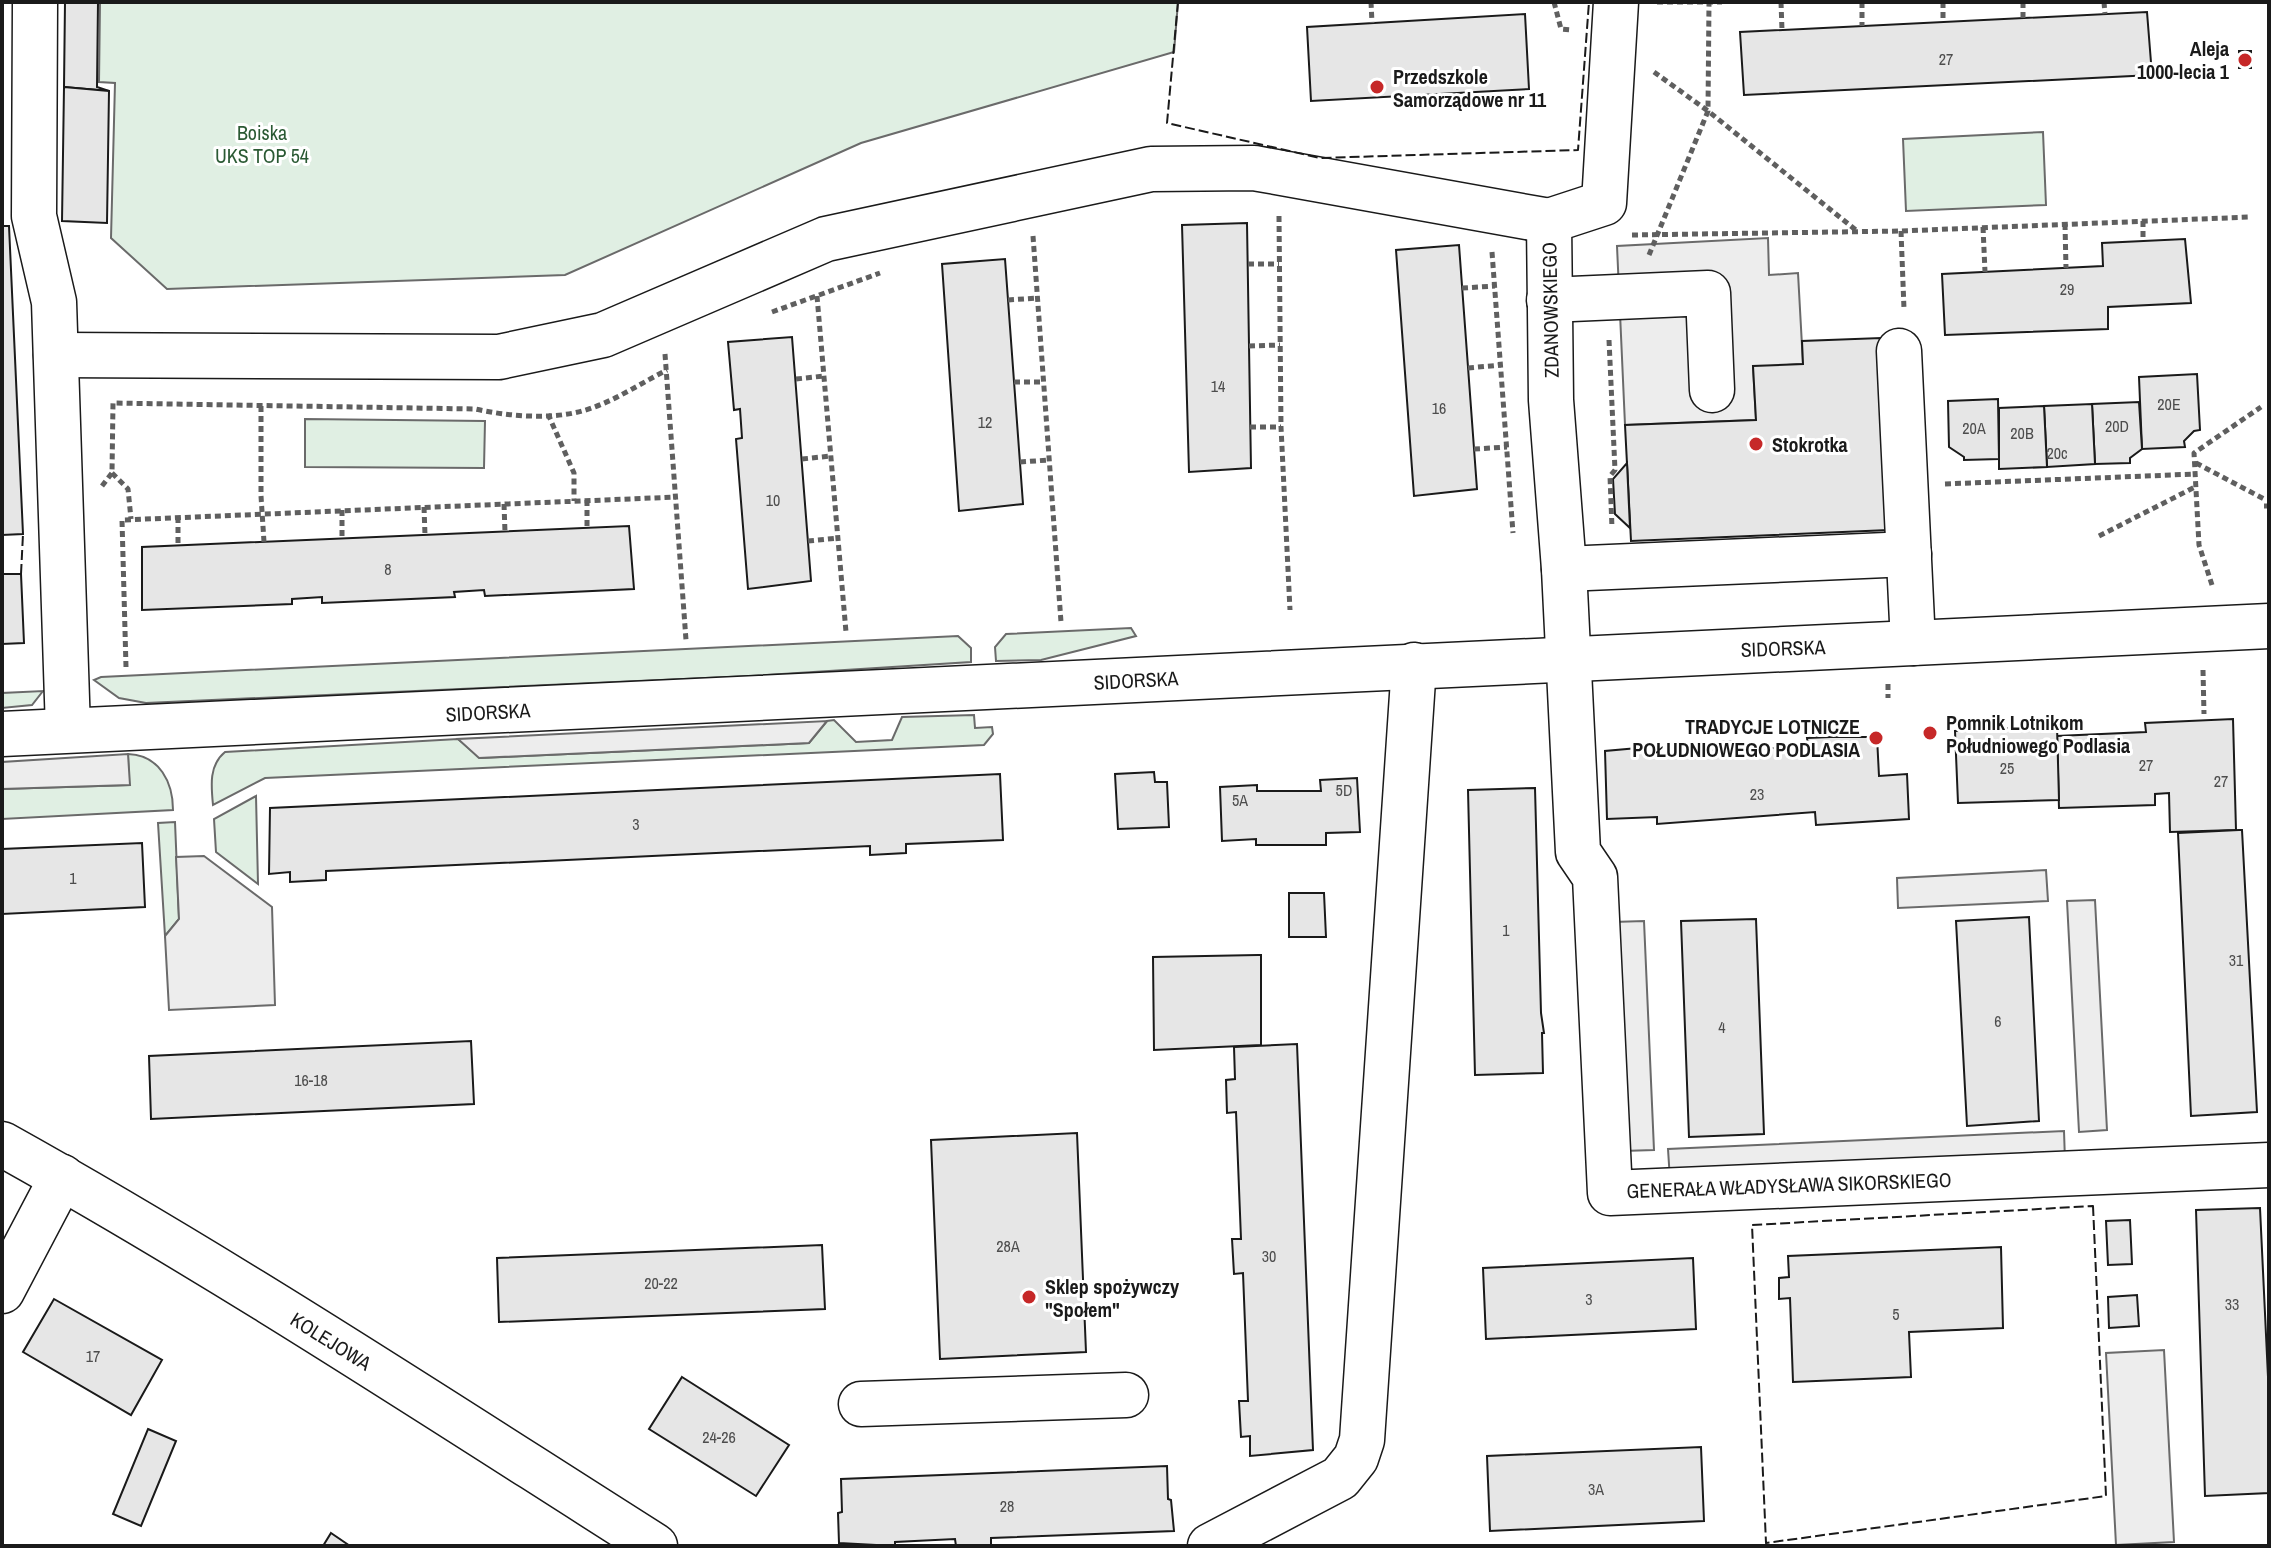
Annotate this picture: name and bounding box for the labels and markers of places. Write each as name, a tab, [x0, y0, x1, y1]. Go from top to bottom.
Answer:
place label: Aleja 1000-lecia 1	[2137, 35, 2230, 85]
marker: Aleja 1000-lecia 1	[2236, 51, 2254, 69]
place label: Przedszkole Samorządowe nr 11	[1393, 63, 1547, 113]
marker: Przedszkole Samorządowe nr 11	[1368, 78, 1386, 96]
place label: Stokrotka	[1772, 431, 1848, 458]
marker: Stokrotka	[1747, 435, 1765, 453]
place label: Pomnik Lotnikom Południowego Podlasia	[1946, 709, 2130, 759]
place label: TRADYCJE LOTNICZE POŁUDNIOWEGO PODLASIA	[1632, 713, 1860, 763]
marker: Pomnik Lotnikom Południowego Podlasia	[1921, 724, 1939, 742]
marker: TRADYCJE LOTNICZE POŁUDNIOWEGO PODLASIA	[1867, 729, 1885, 747]
place label: Sklep spożywczy "Społem"	[1045, 1273, 1180, 1323]
marker: Sklep spożywczy "Społem"	[1020, 1288, 1038, 1306]

